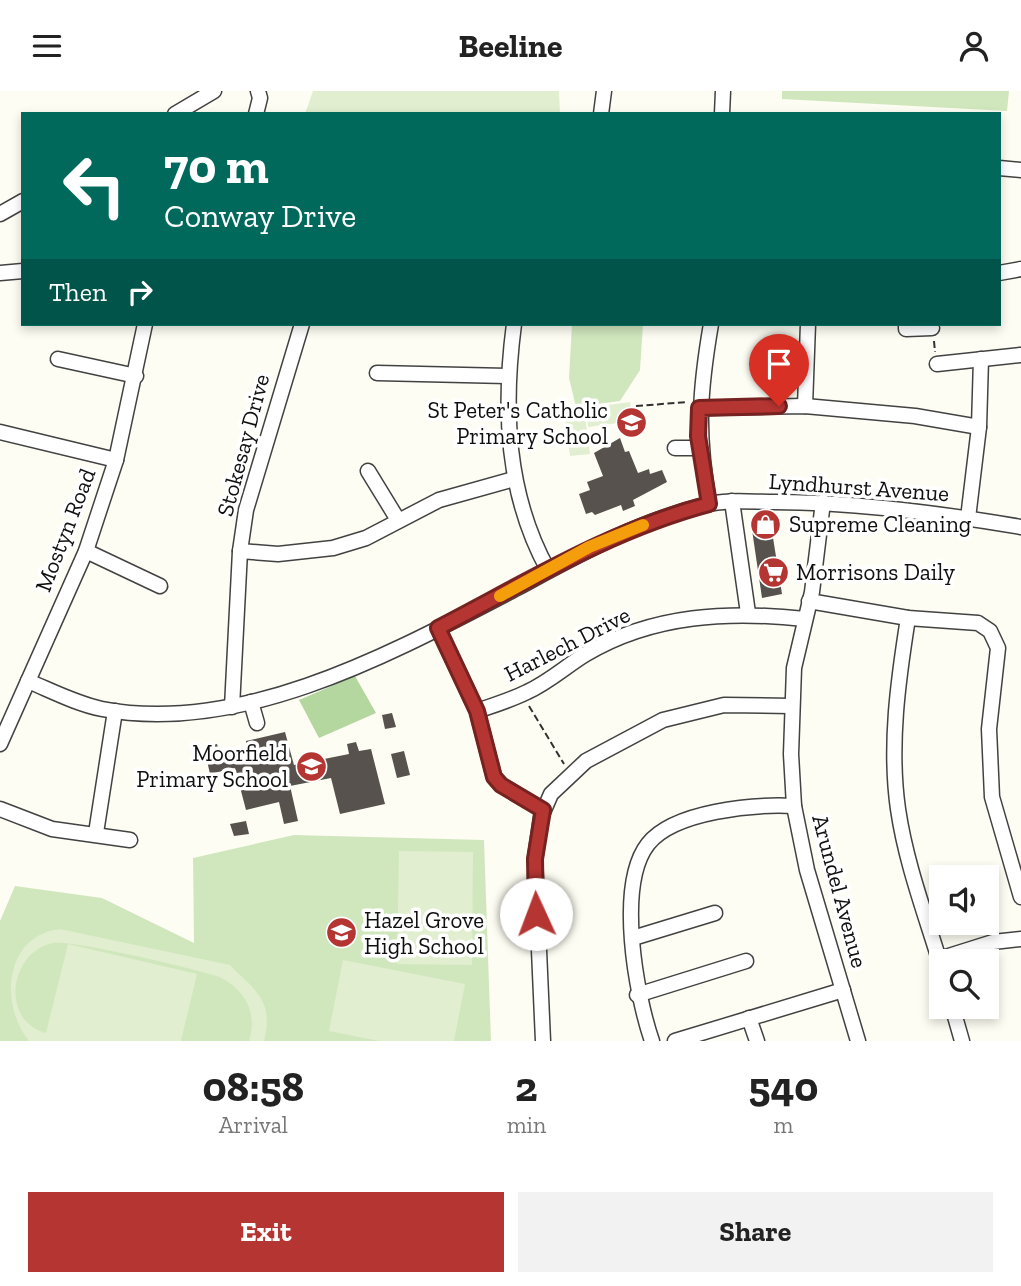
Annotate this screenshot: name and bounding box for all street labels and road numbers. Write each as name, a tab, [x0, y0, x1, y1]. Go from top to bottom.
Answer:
street label: Stokesay Drive	[211, 371, 275, 519]
street label: Mostyn Road	[29, 464, 101, 596]
street label: Lyndhurst Avenue	[768, 467, 950, 507]
street label: Harlech Drive	[499, 600, 635, 688]
street label: Arundel Avenue	[806, 811, 874, 971]

